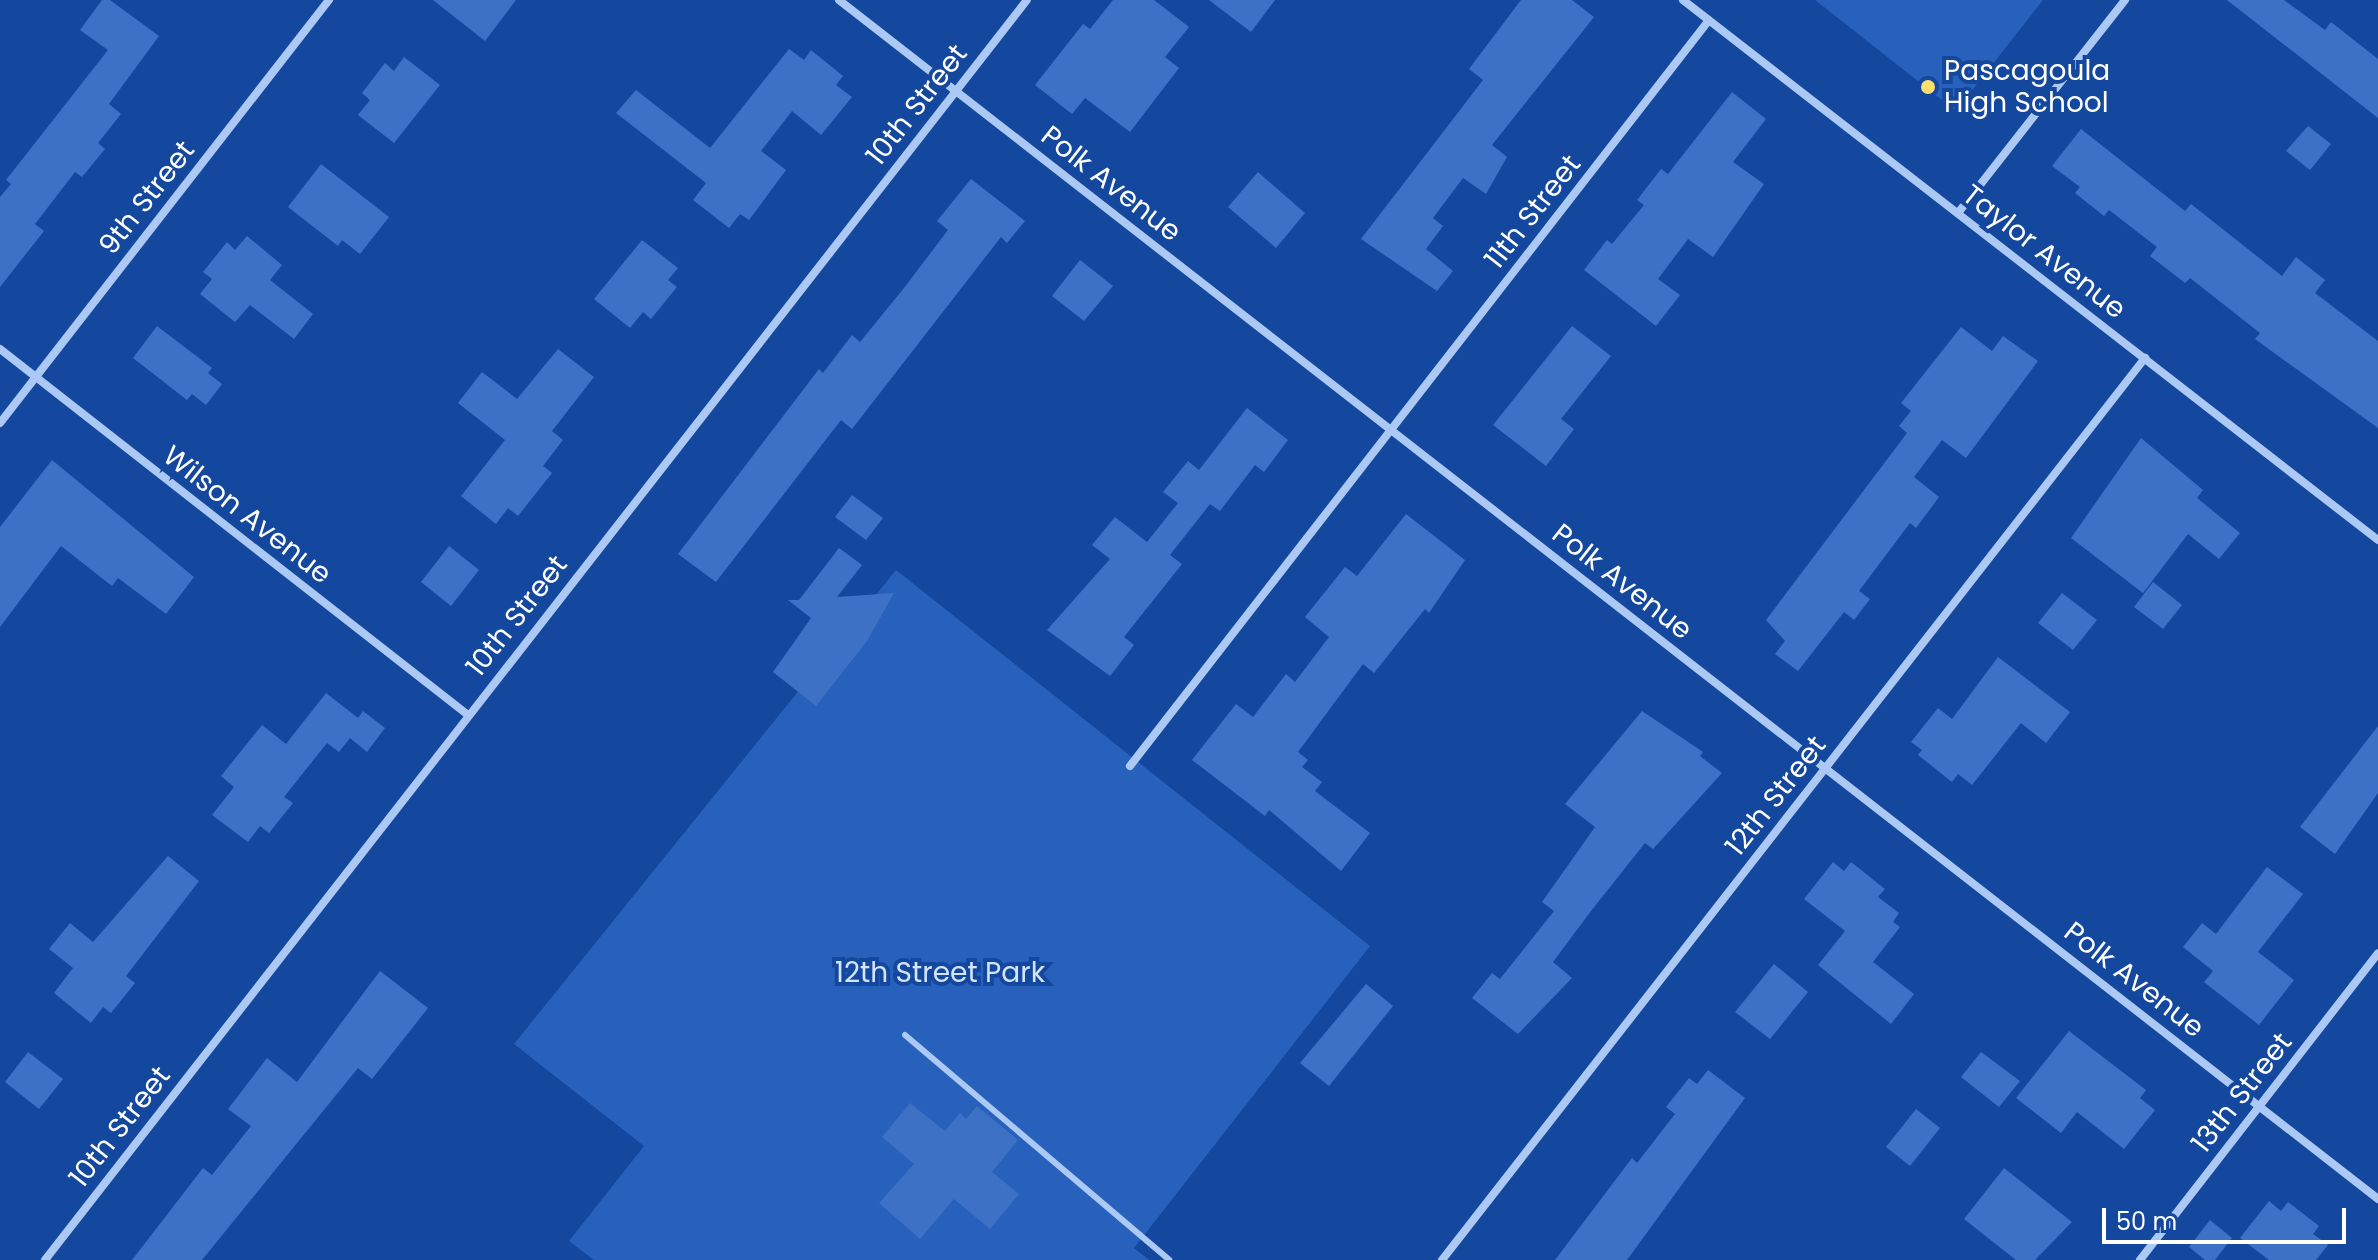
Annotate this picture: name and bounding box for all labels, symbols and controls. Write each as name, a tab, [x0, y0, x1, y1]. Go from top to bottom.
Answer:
street label: 10th Street	[859, 38, 975, 172]
place label: Pascagoula High School	[1944, 54, 2110, 120]
marker: Pascagoula High School	[1919, 78, 1937, 96]
street label: Polk Avenue	[1034, 119, 1188, 249]
street label: 9th Street	[92, 134, 202, 262]
street label: 11th Street	[1478, 148, 1588, 276]
street label: Taylor Avenue	[1956, 178, 2132, 326]
street label: Wilson Avenue	[156, 439, 338, 591]
street label: Polk Avenue	[1545, 517, 1699, 647]
street label: 10th Street	[459, 549, 575, 683]
street label: 12th Street	[1719, 729, 1833, 863]
street label: Polk Avenue	[2057, 915, 2211, 1045]
park label: 12th Street Park	[835, 956, 1045, 990]
street label: 13th Street	[2185, 1026, 2299, 1160]
street label: 10th Street	[62, 1060, 178, 1194]
scale bar	[2106, 1192, 2350, 1242]
text: 50 m	[2116, 1205, 2177, 1238]

